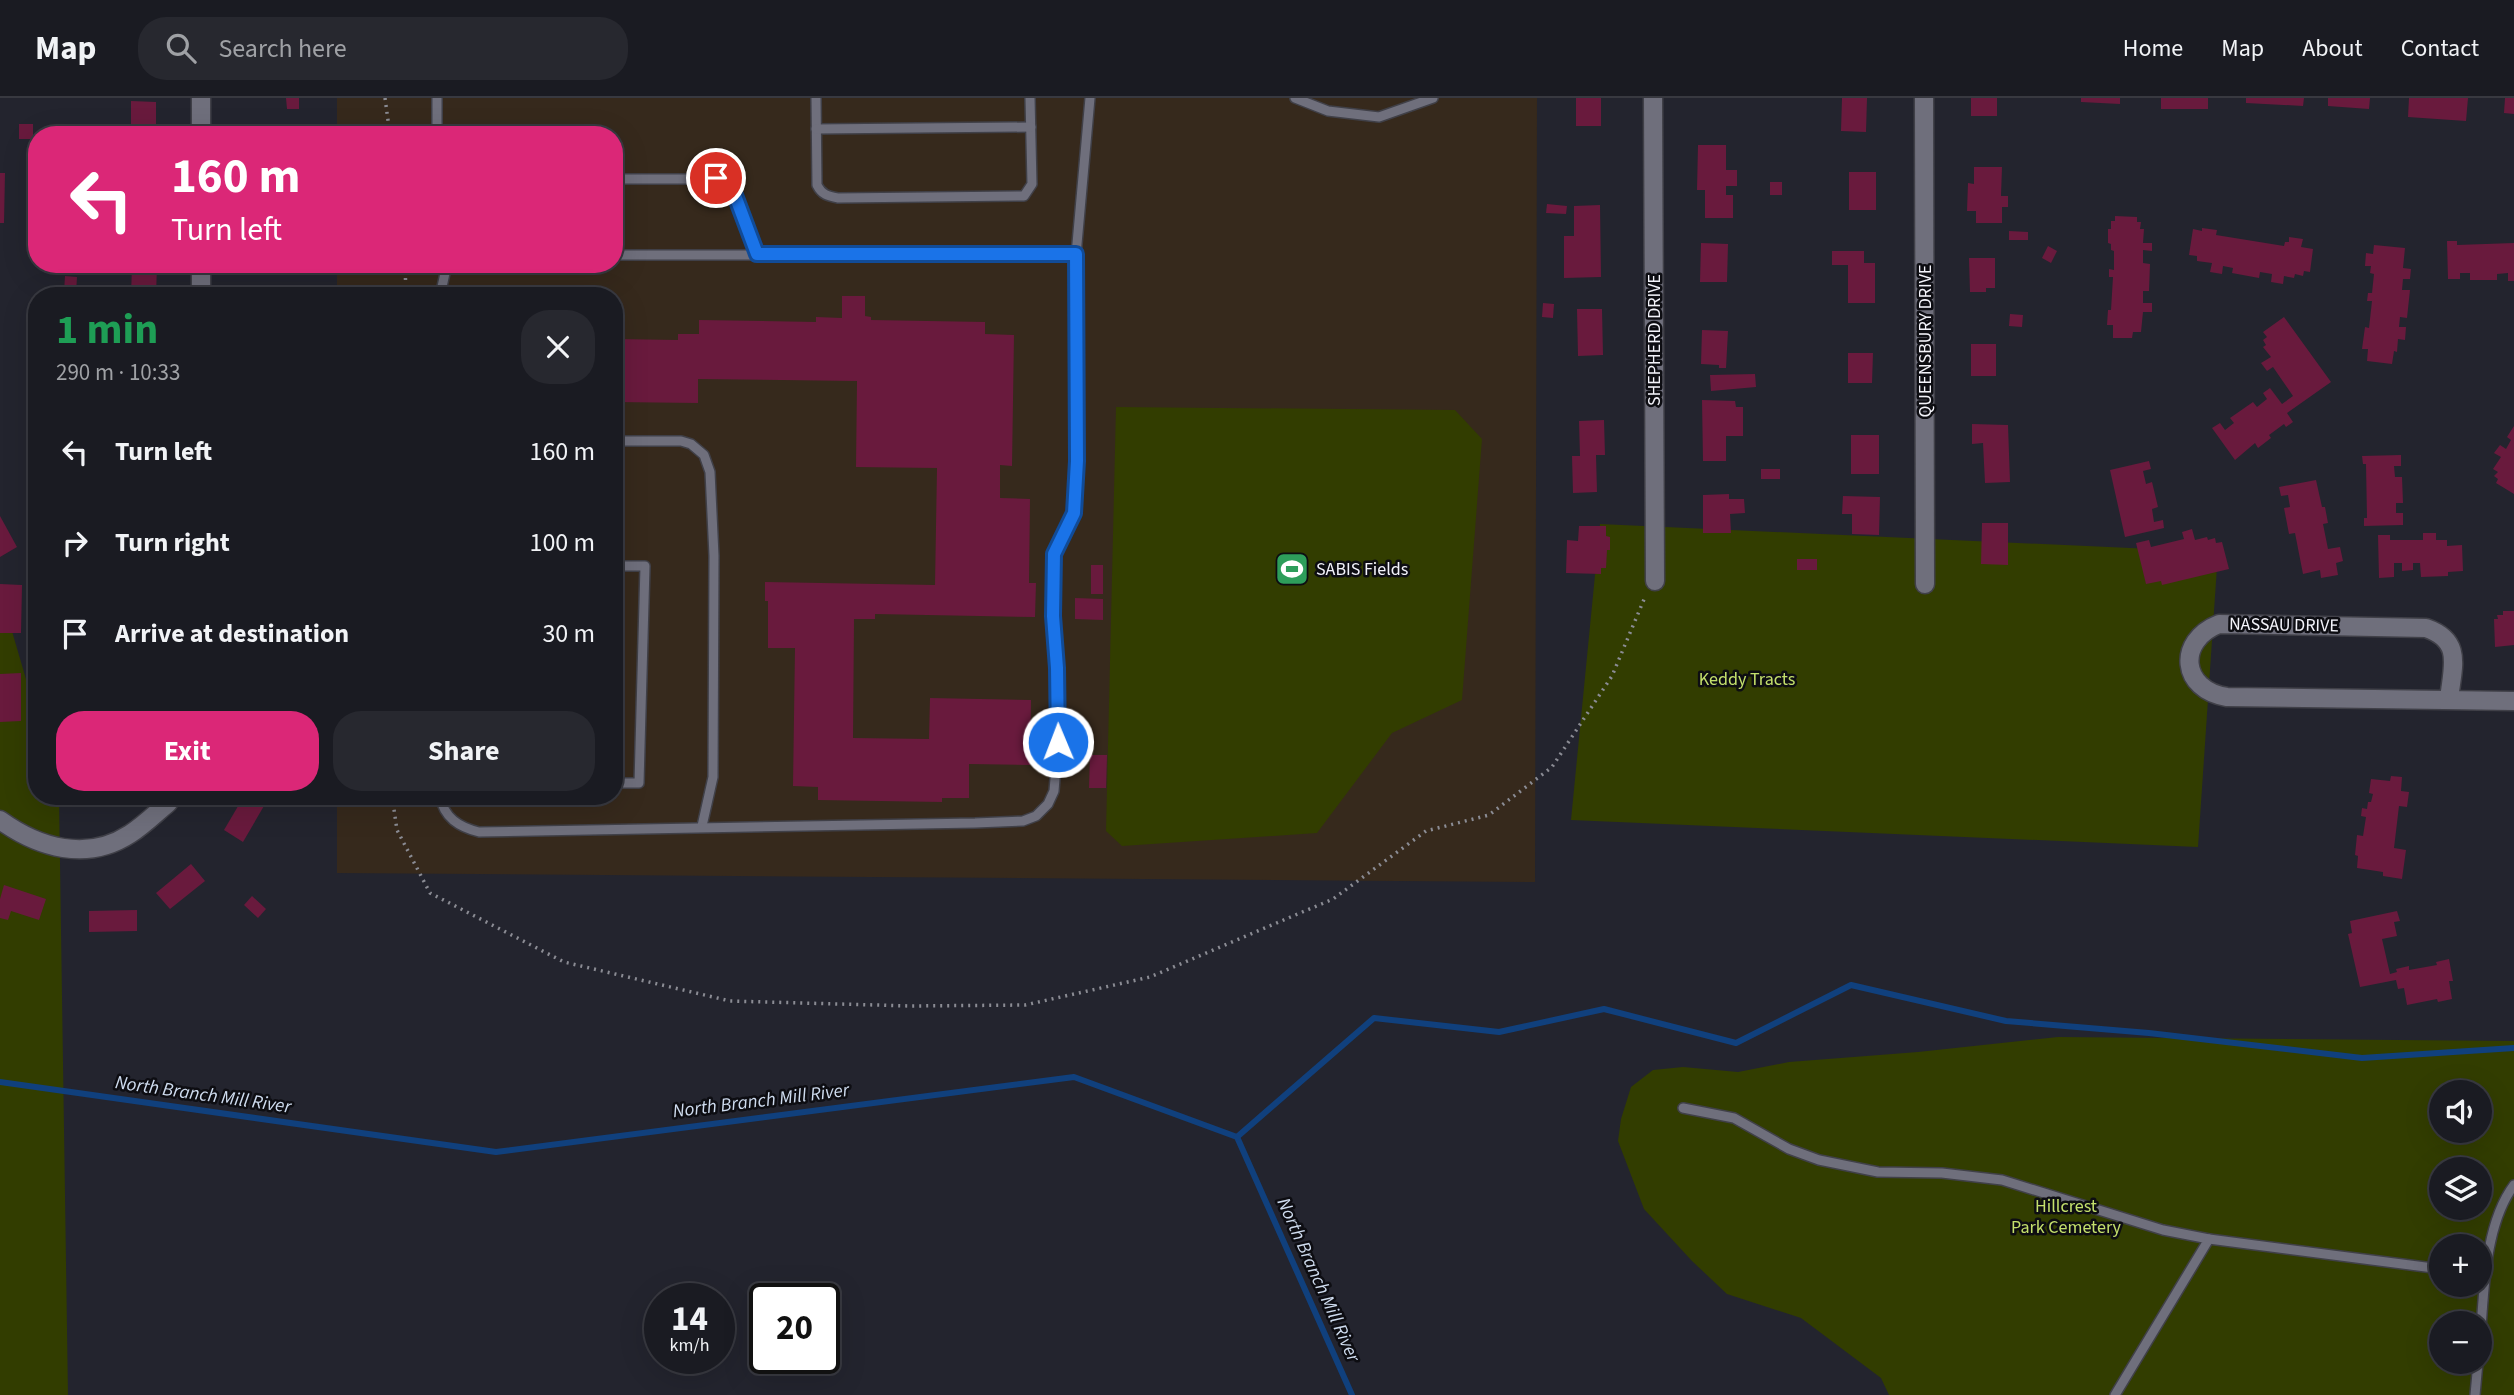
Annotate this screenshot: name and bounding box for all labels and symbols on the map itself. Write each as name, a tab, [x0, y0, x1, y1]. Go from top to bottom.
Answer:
pin	[686, 148, 746, 208]
street label: QUEENSBURY DRIVE	[1913, 264, 1938, 418]
street label: SHEPHERD DRIVE	[1642, 274, 1667, 406]
sports icon: SABIS Fields	[1273, 550, 1311, 588]
place label: SABIS Fields	[1316, 557, 1408, 582]
street label: NASSAU DRIVE	[2229, 612, 2339, 638]
park label: Keddy Tracts	[1699, 667, 1795, 692]
position arrow	[1021, 705, 1095, 779]
water label: North Branch Mill River	[113, 1069, 294, 1121]
water label: North Branch Mill River	[671, 1077, 852, 1125]
water label: North Branch Mill River	[1270, 1193, 1367, 1368]
park label: Hillcrest Park Cemetery	[2011, 1194, 2122, 1240]
speed limit sign: 20	[749, 1283, 840, 1374]

